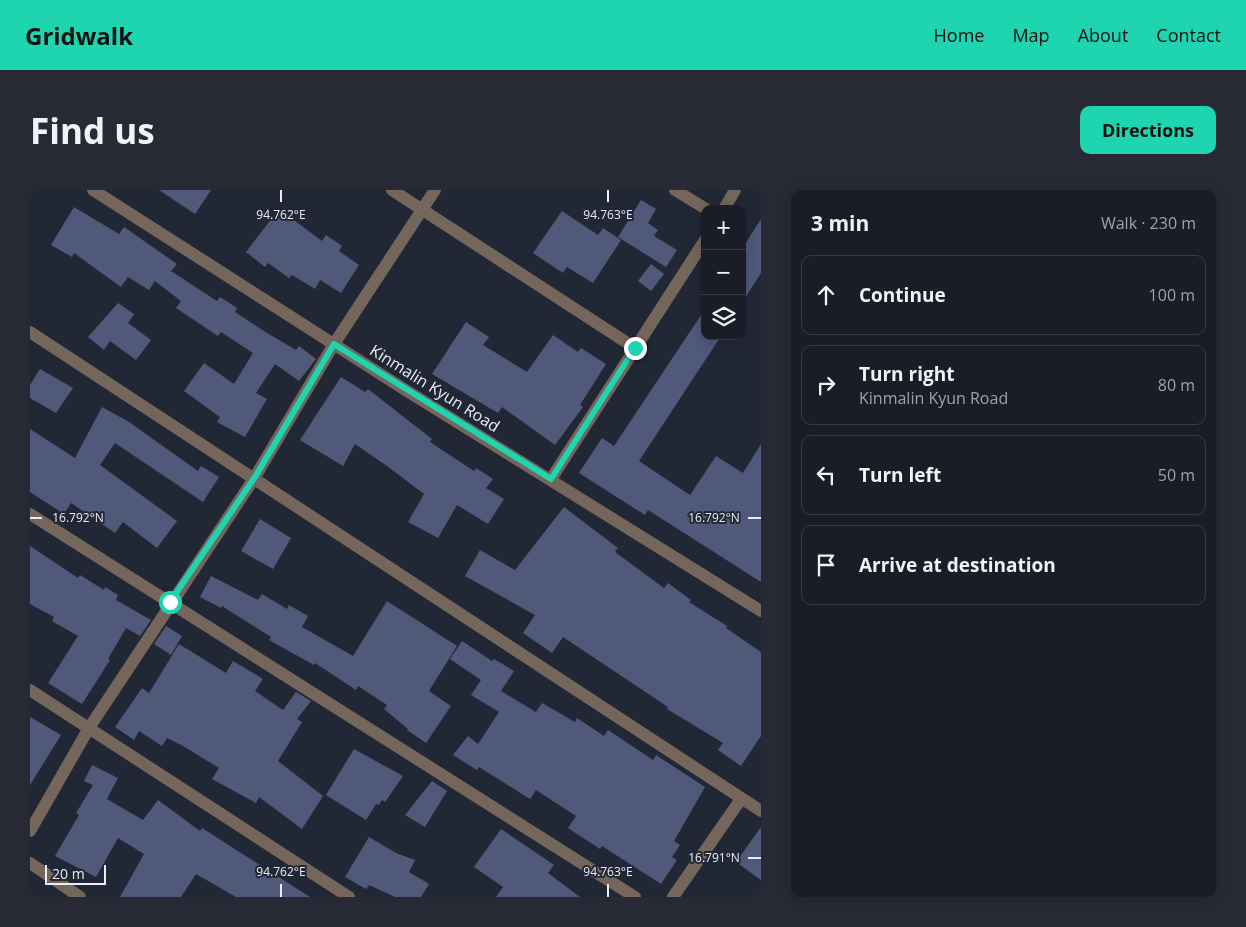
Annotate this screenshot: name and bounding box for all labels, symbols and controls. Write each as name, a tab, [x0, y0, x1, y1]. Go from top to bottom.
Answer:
text: Gridwalk	[25, 19, 133, 52]
text: Home	[934, 23, 984, 47]
text: Map	[1012, 23, 1050, 47]
text: About	[1078, 23, 1128, 47]
text: Contact	[1156, 23, 1221, 47]
button: Directions	[1080, 106, 1216, 154]
text: Find us	[30, 107, 155, 154]
map controls	[701, 205, 746, 340]
button: +	[701, 205, 746, 250]
text: 94.762°E	[256, 206, 306, 223]
text: 94.763°E	[583, 206, 633, 223]
text: 3 min	[811, 209, 869, 237]
text: Walk · 230 m	[1101, 212, 1196, 234]
button: −	[701, 250, 746, 295]
icon: ahead	[812, 281, 840, 309]
text: Continue	[859, 282, 946, 308]
text: 100 m	[1149, 284, 1195, 306]
button: layers	[701, 295, 746, 340]
route end	[624, 337, 647, 360]
street label: Kinmalin Kyun Road	[366, 339, 504, 437]
text: Turn right	[859, 361, 954, 387]
icon: right	[812, 371, 840, 399]
text: 80 m	[1158, 374, 1195, 396]
text: Kinmalin Kyun Road	[859, 387, 1008, 409]
icon: left	[812, 461, 840, 489]
text: Turn left	[859, 462, 941, 488]
text: 50 m	[1158, 464, 1195, 486]
text: 16.792°N	[52, 509, 104, 526]
text: 16.792°N	[688, 509, 740, 526]
icon: arrive	[812, 551, 840, 579]
text: Arrive at destination	[859, 552, 1056, 578]
route start	[159, 591, 182, 614]
text: 16.791°N	[688, 849, 740, 866]
scale bar	[45, 862, 106, 885]
text: 94.762°E	[256, 863, 306, 880]
text: 94.763°E	[583, 863, 633, 880]
text: 20 m	[52, 864, 85, 883]

